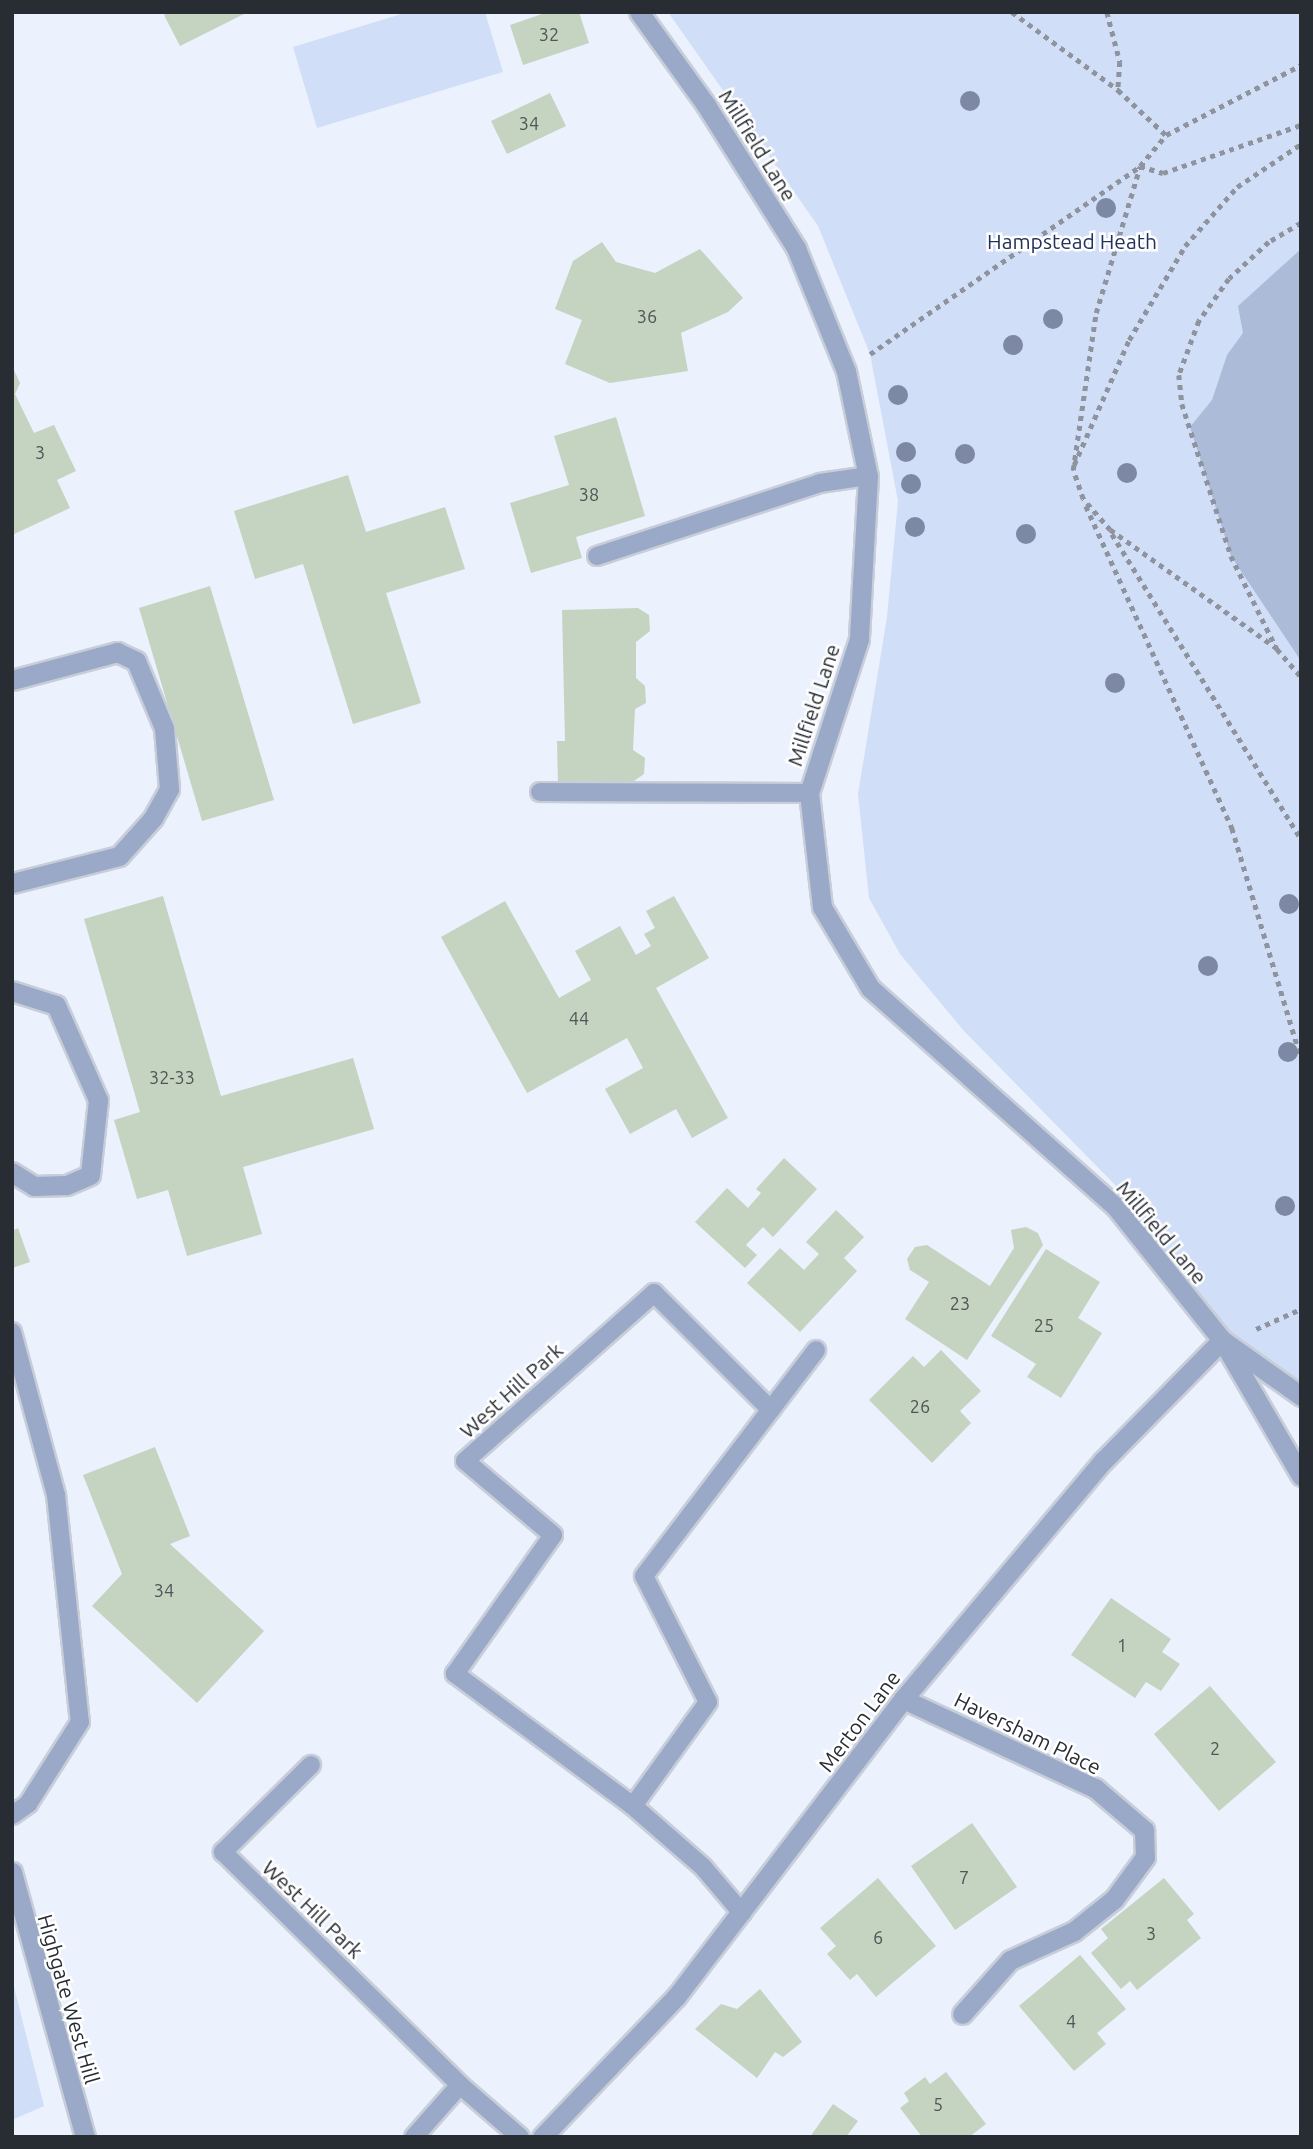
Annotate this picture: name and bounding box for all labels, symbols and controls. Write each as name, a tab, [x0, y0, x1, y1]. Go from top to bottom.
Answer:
house number: 32	[539, 23, 559, 45]
street label: Millfield Lane	[714, 85, 802, 205]
house number: 34	[519, 112, 539, 134]
park label: Hampstead Heath	[987, 228, 1157, 254]
house number: 36	[637, 305, 657, 327]
house number: 3	[35, 441, 45, 463]
house number: 38	[579, 483, 599, 505]
street label: Millfield Lane	[781, 641, 845, 769]
house number: 44	[569, 1007, 589, 1029]
house number: 32-33	[149, 1066, 195, 1088]
street label: Millfield Lane	[1112, 1175, 1212, 1289]
house number: 23	[950, 1292, 970, 1314]
house number: 25	[1034, 1314, 1054, 1336]
street label: West Hill Park	[454, 1337, 568, 1443]
house number: 26	[910, 1395, 930, 1417]
house number: 34	[154, 1579, 174, 1601]
house number: 1	[1117, 1634, 1127, 1656]
street label: Merton Lane	[813, 1665, 905, 1777]
street label: Haversham Place	[950, 1687, 1106, 1779]
house number: 2	[1210, 1737, 1220, 1759]
street label: West Hill Park	[257, 1855, 369, 1963]
house number: 7	[959, 1866, 969, 1888]
street label: Highgate West Hill	[33, 1911, 105, 2087]
house number: 3	[1146, 1922, 1156, 1944]
house number: 6	[873, 1926, 883, 1948]
house number: 4	[1066, 2010, 1076, 2032]
house number: 5	[933, 2093, 943, 2115]

